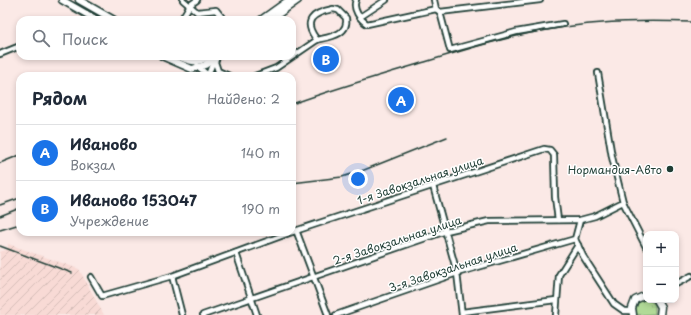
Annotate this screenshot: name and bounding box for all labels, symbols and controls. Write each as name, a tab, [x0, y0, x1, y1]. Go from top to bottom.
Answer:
search box	[16, 16, 296, 60]
icon: search	[30, 27, 52, 49]
text: Поиск	[62, 27, 108, 50]
pin: B	[313, 44, 339, 74]
text: Рядом	[32, 85, 87, 111]
pin: A	[388, 85, 414, 115]
text: Найдено: 2	[207, 89, 280, 108]
text: Иваново	[70, 132, 137, 155]
text: A	[40, 143, 50, 162]
text: 140 m	[241, 143, 280, 162]
street label: 1-я Завокзальная улица	[355, 152, 485, 208]
text: Вокзал	[70, 155, 115, 174]
place label: Нормандия-Авто	[568, 161, 662, 178]
marker: Нормандия-Авто	[665, 164, 675, 174]
your location	[348, 169, 368, 189]
text: Иваново 153047	[70, 188, 197, 211]
text: B	[41, 199, 49, 218]
text: 190 m	[241, 199, 280, 218]
text: Учреждение	[70, 211, 149, 230]
street label: 2-я Завокзальная улица	[330, 211, 464, 269]
map controls	[643, 231, 679, 303]
button: +	[643, 231, 679, 267]
street label: 3-я Завокзальная улица	[387, 238, 520, 296]
button: −	[643, 267, 679, 303]

